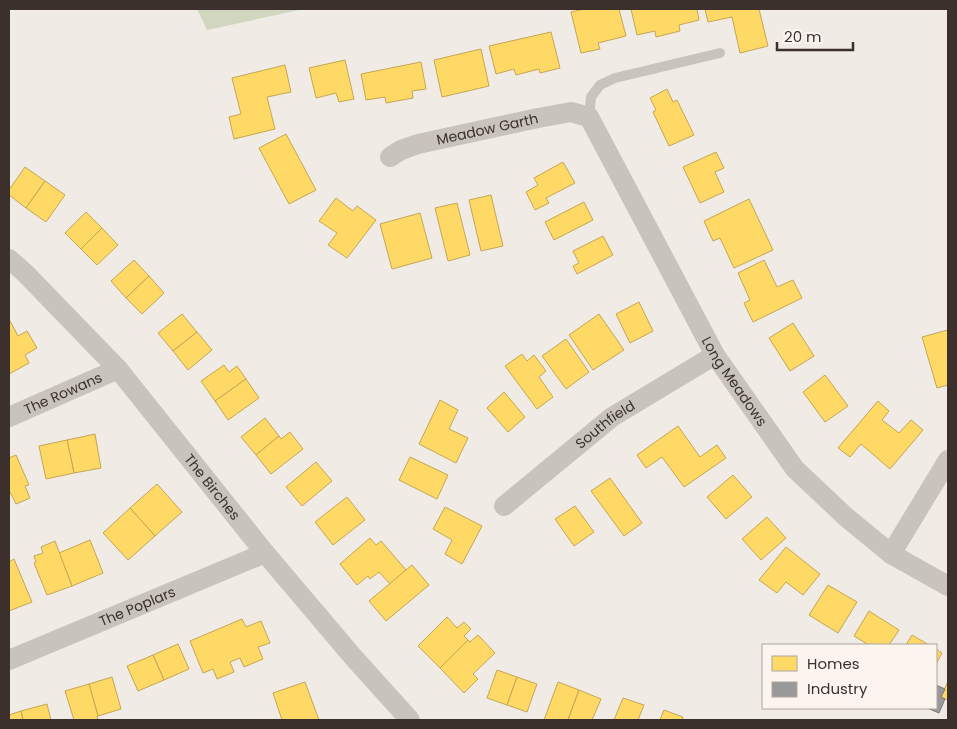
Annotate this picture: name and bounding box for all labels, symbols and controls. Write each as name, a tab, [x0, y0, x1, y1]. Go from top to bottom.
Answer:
scale bar	[777, 20, 853, 52]
text: 20 m	[784, 26, 822, 47]
street label: Meadow Garth	[435, 108, 540, 150]
street label: Long Meadows	[697, 333, 772, 430]
street label: The Rowans	[21, 367, 105, 419]
street label: Southfield	[571, 396, 639, 453]
street label: The Birches	[180, 450, 245, 524]
street label: The Poplars	[96, 582, 178, 631]
legend	[762, 644, 937, 709]
text: Homes	[807, 653, 860, 674]
text: Industry	[807, 678, 868, 699]

